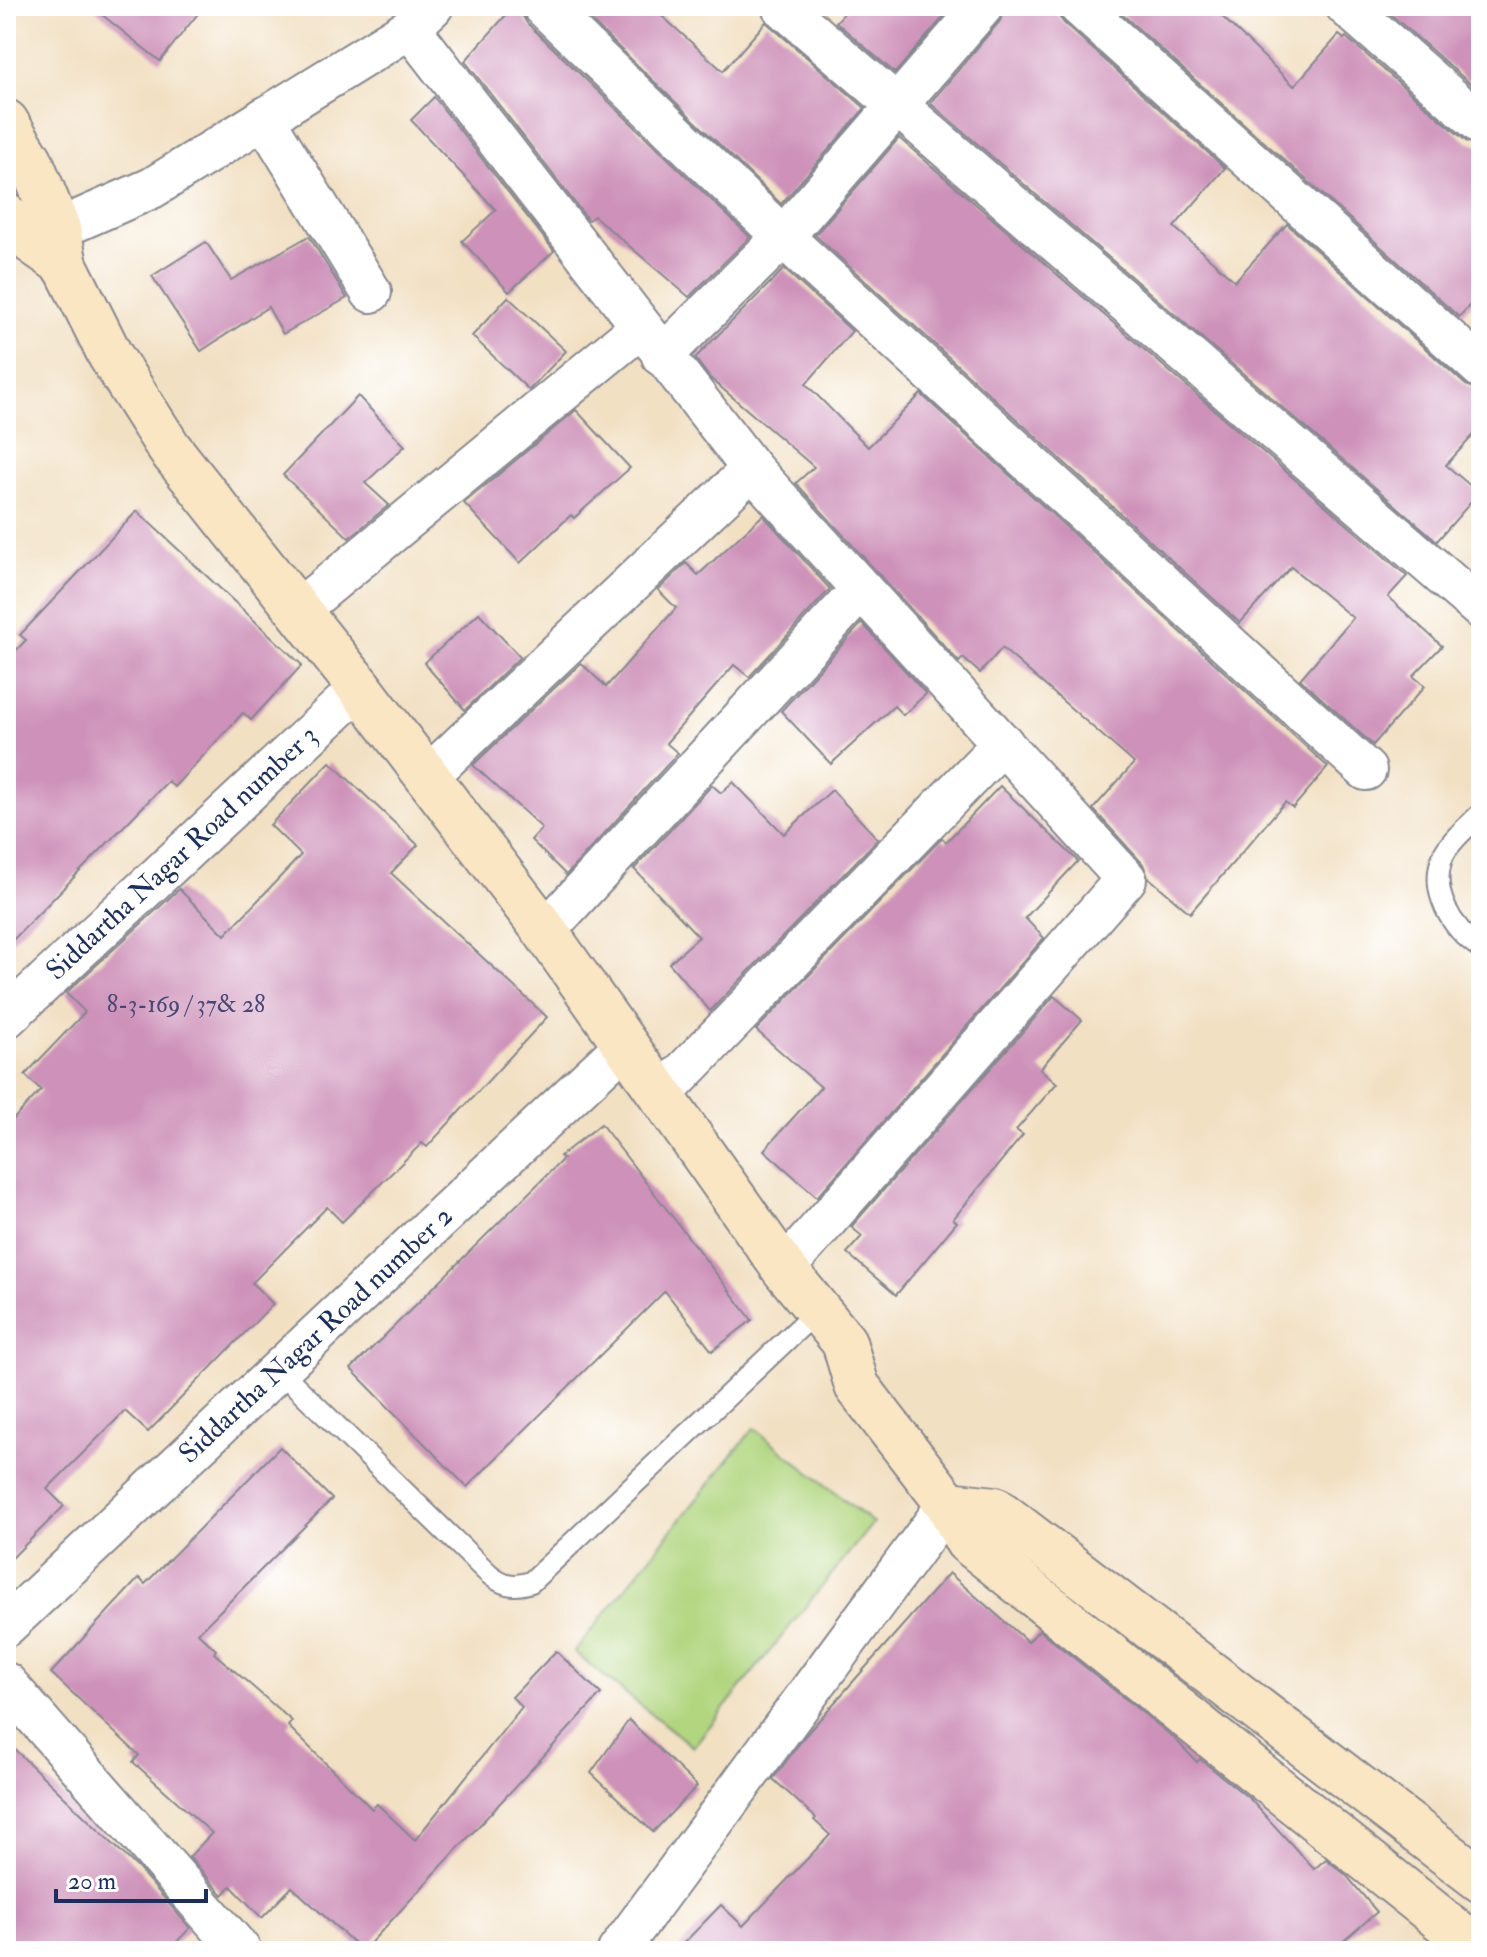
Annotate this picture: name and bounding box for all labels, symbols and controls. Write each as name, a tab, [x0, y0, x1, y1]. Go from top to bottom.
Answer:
street label: Siddartha Nagar Road number 3	[39, 718, 325, 988]
house number: 8-3-169 / 37& 28	[107, 989, 265, 1020]
street label: Siddartha Nagar Road number 2	[172, 1199, 460, 1471]
scale bar	[56, 1853, 206, 1903]
text: 20 m	[68, 1866, 117, 1897]

